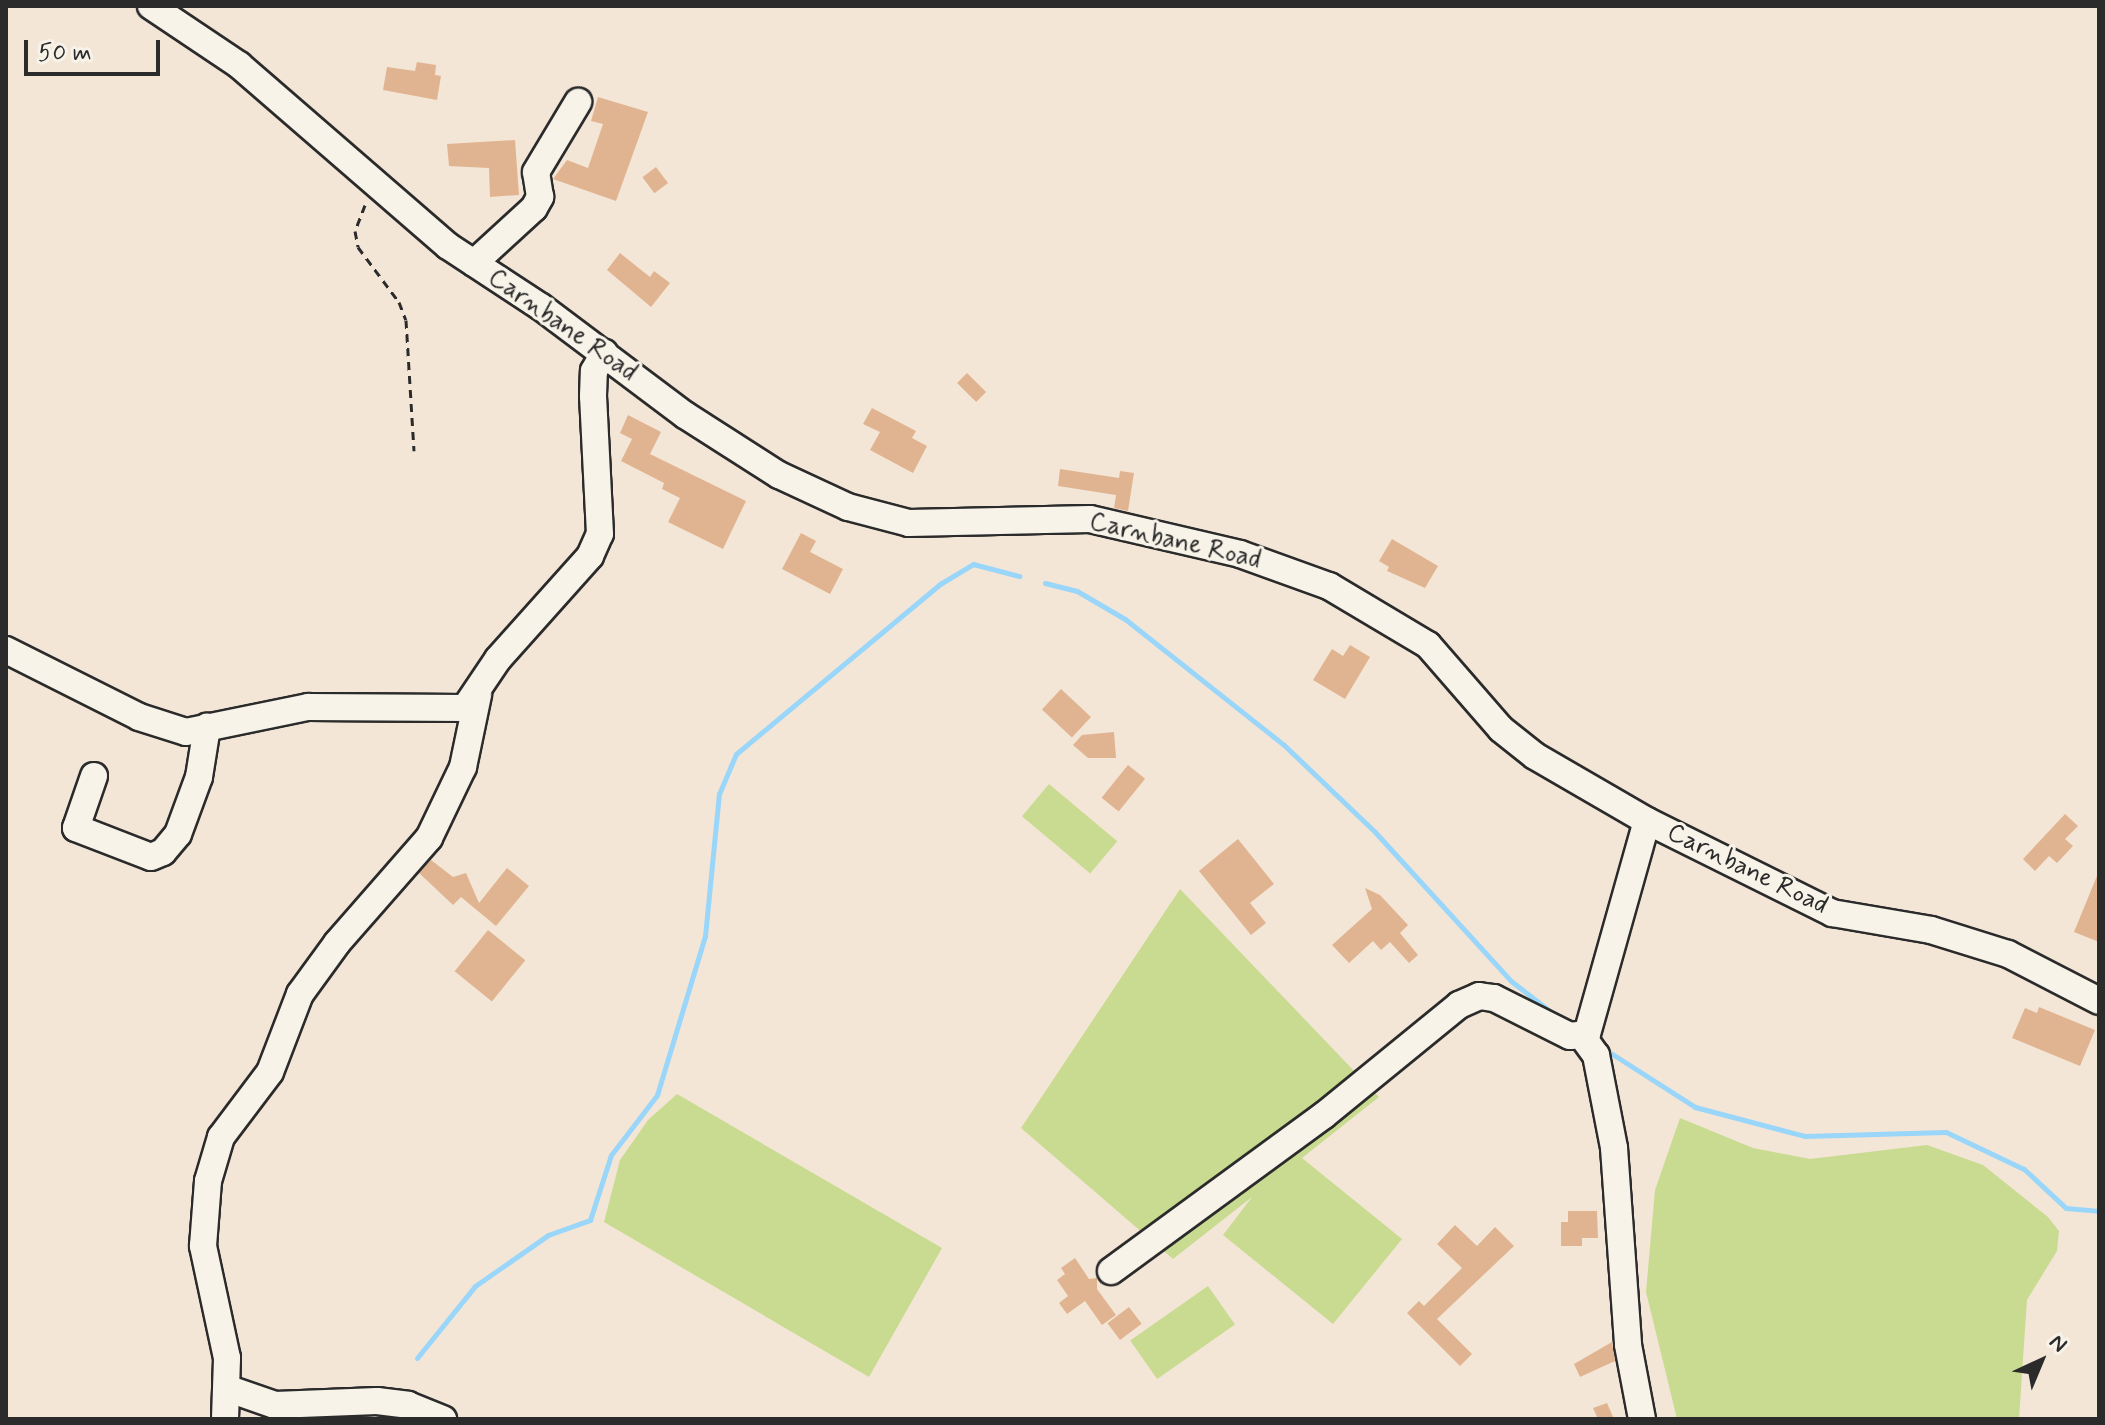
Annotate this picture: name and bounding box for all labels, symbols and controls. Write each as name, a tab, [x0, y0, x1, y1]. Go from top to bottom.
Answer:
scale bar	[28, 24, 164, 74]
text: 50 m	[38, 38, 92, 69]
street label: Carnbane Road	[482, 263, 642, 389]
street label: Carnbane Road	[1087, 507, 1263, 577]
street label: Carnbane Road	[1662, 818, 1832, 922]
north arrow	[2001, 1321, 2081, 1401]
text: N	[2043, 1329, 2073, 1359]

